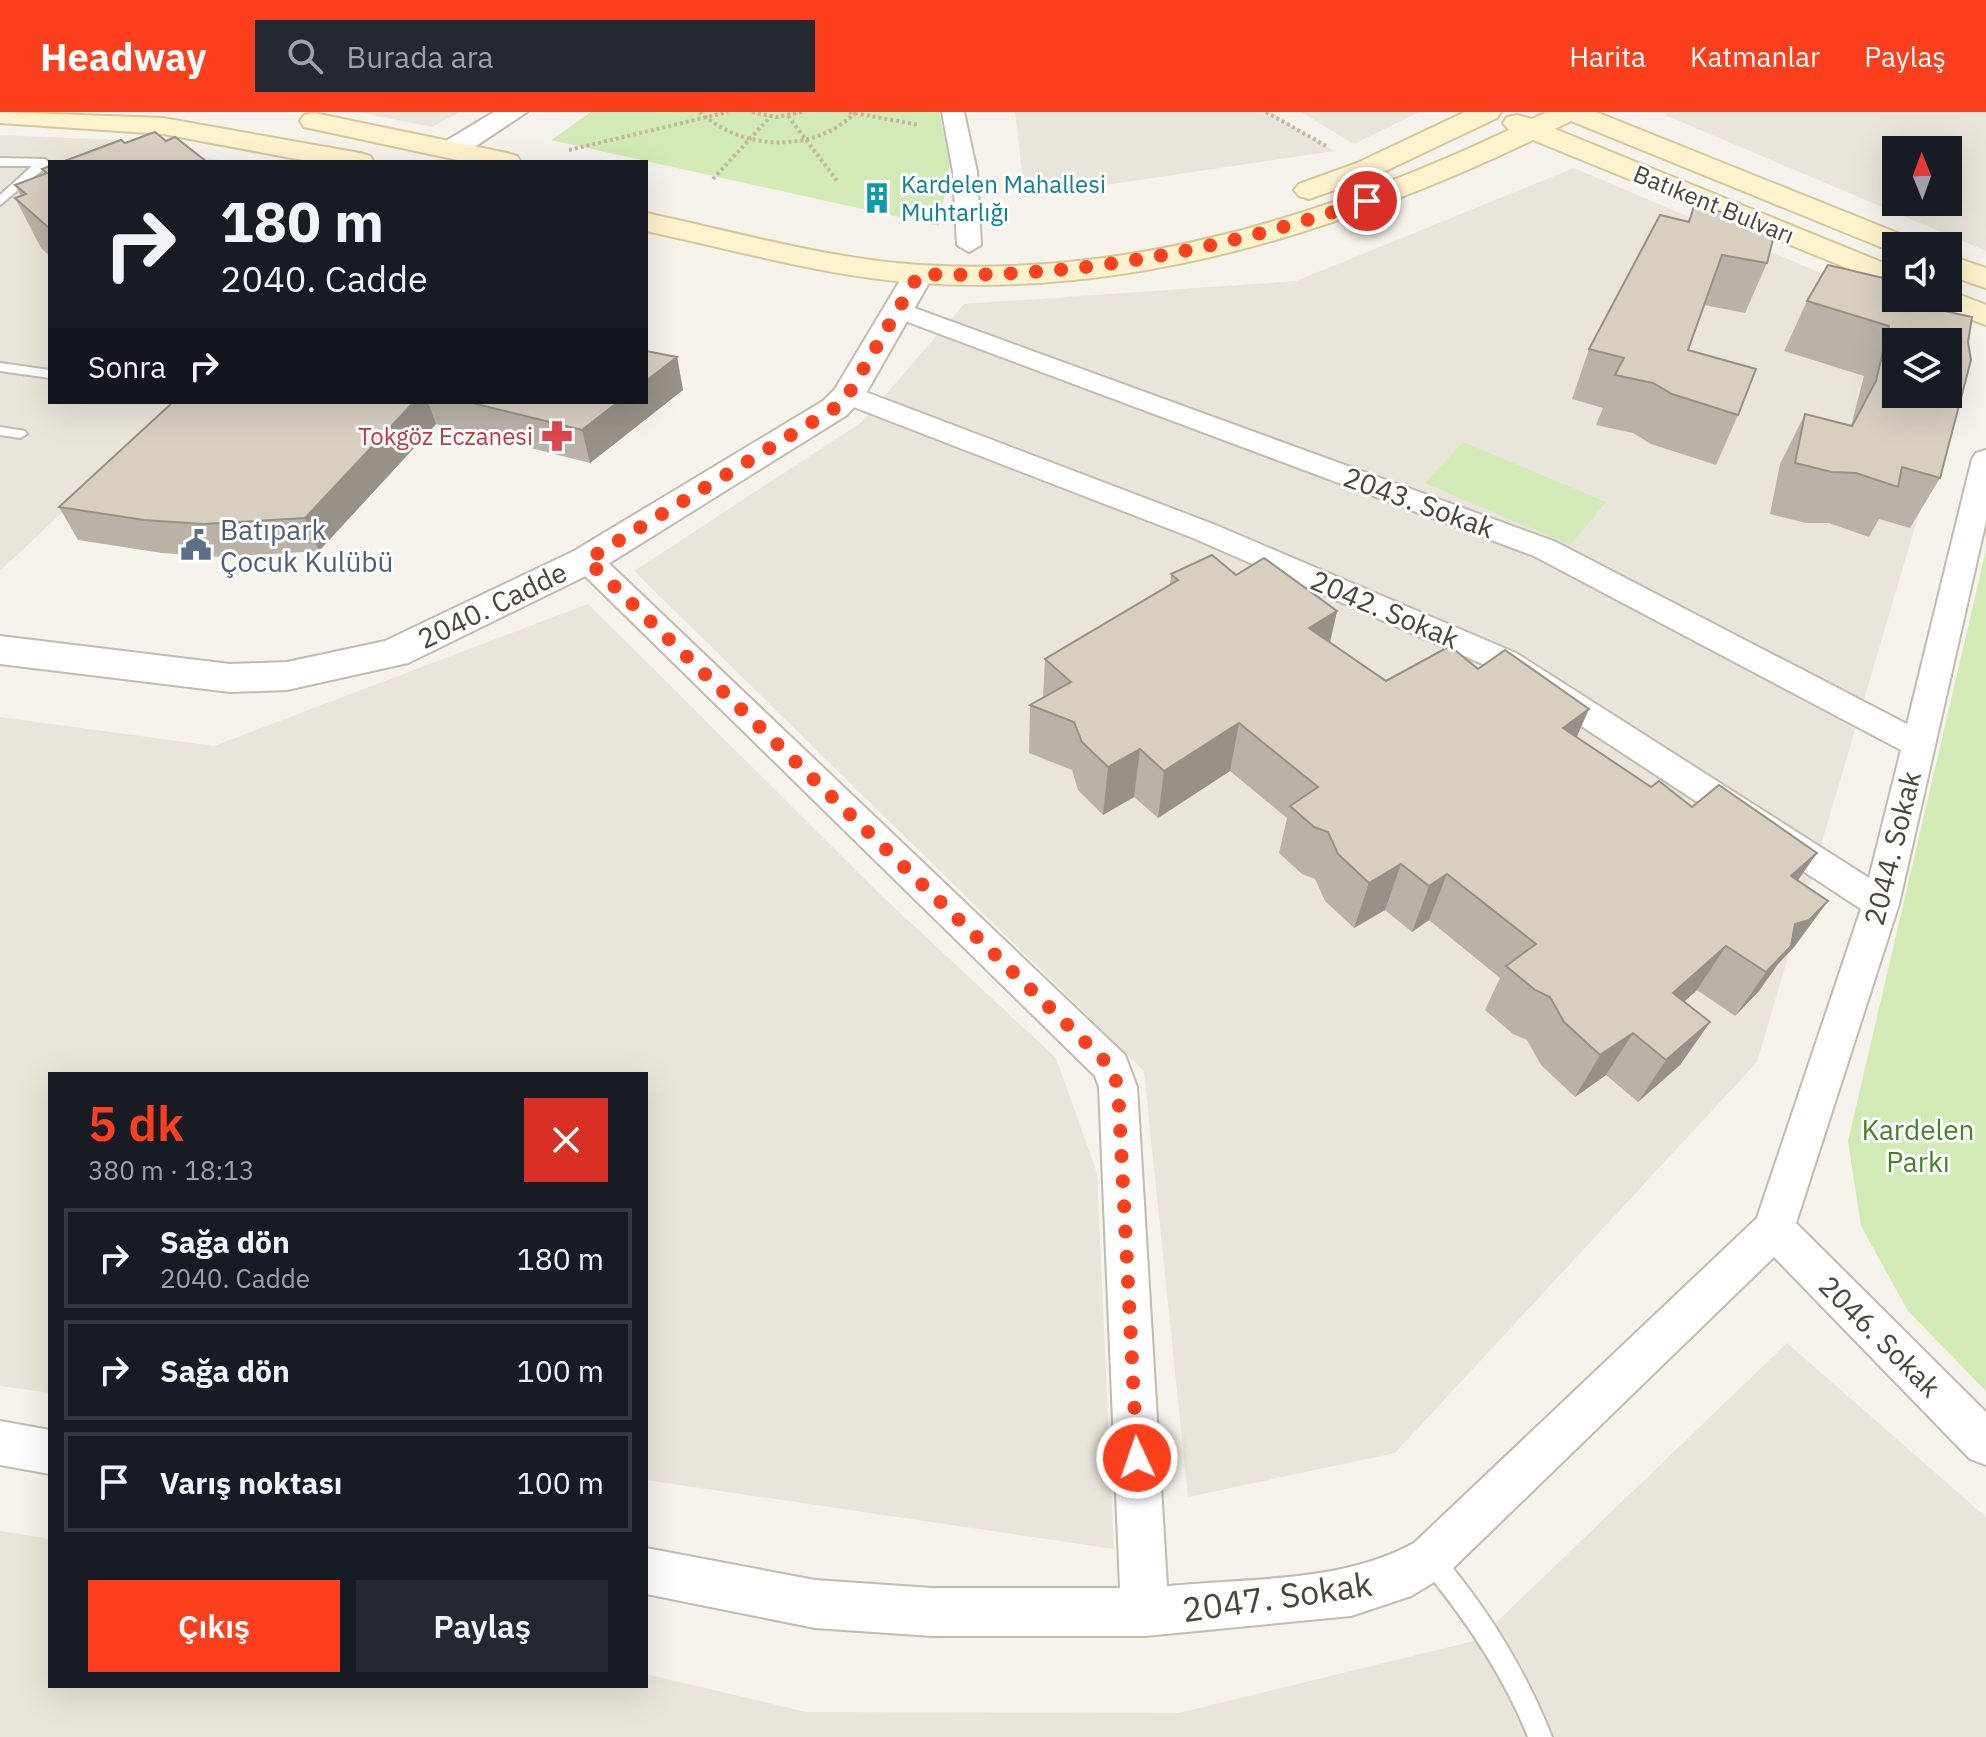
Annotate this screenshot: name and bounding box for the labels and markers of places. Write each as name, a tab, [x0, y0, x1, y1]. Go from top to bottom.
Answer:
pin	[1333, 167, 1401, 235]
place label: Kardelen Mahallesi Muhtarlığı	[901, 168, 1106, 228]
building icon: Kardelen Mahallesi Muhtarlığı	[860, 181, 894, 215]
pharmacy icon: Tokgöz Eczanesi	[540, 419, 574, 453]
place label: Tokgöz Eczanesi	[358, 420, 533, 452]
place label: Batıpark Çocuk Kulübü	[220, 511, 393, 580]
public building icon: Batıpark Çocuk Kulübü	[179, 528, 213, 562]

